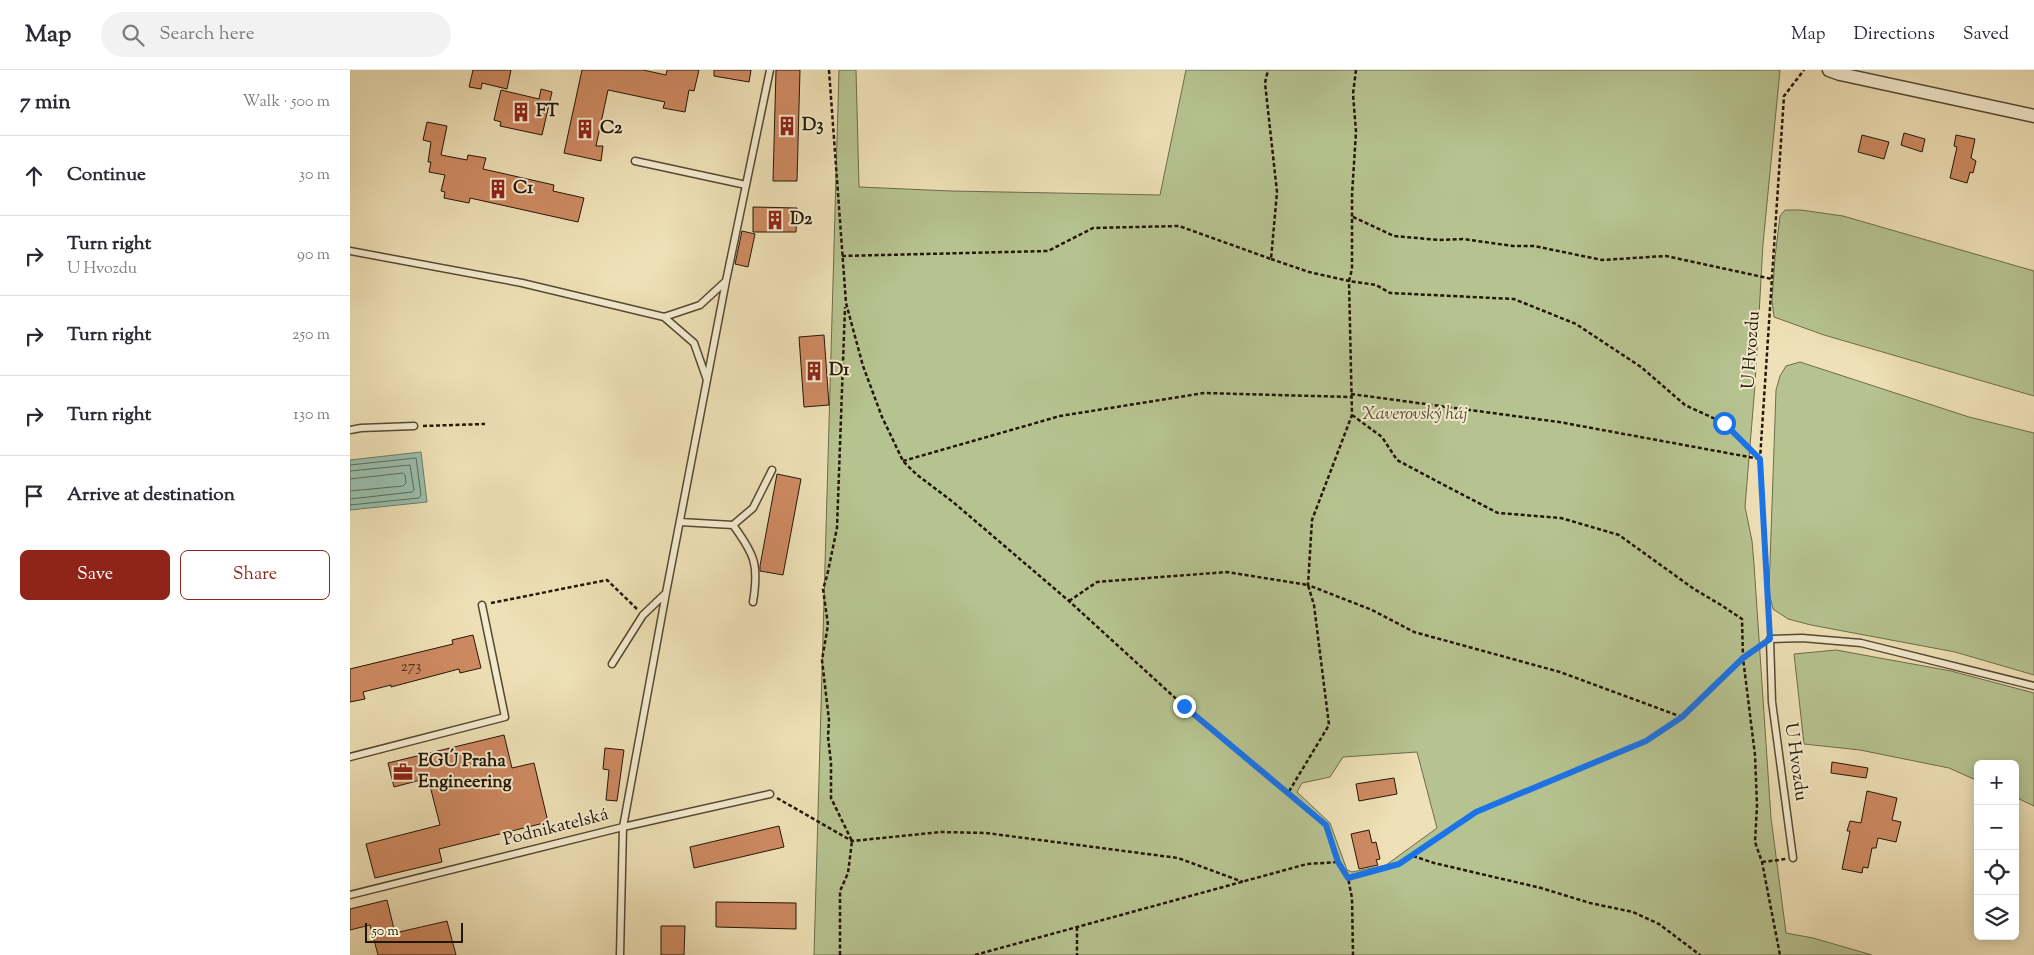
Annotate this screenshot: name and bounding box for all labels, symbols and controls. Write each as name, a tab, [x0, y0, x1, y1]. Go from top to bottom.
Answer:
search box	[101, 12, 451, 57]
text: Map	[25, 18, 71, 52]
icon: search	[119, 21, 147, 49]
text: Search here	[159, 21, 255, 48]
text: Map	[1791, 22, 1826, 48]
text: Directions	[1854, 22, 1935, 48]
text: Saved	[1963, 22, 2009, 48]
text: 7 min	[20, 88, 71, 118]
text: Walk · 500 m	[243, 91, 330, 114]
place label: FT	[536, 99, 559, 125]
building icon: FT	[510, 101, 532, 123]
place label: D3	[802, 113, 824, 139]
building icon: D3	[776, 115, 798, 137]
place label: C2	[600, 116, 623, 142]
building icon: C2	[574, 118, 596, 140]
icon: ahead	[20, 162, 48, 190]
text: Continue	[67, 162, 146, 189]
text: 30 m	[299, 164, 330, 187]
place label: C1	[513, 176, 534, 202]
building icon: C1	[487, 178, 509, 200]
place label: D2	[790, 207, 813, 233]
building icon: D2	[764, 209, 786, 231]
text: Turn right	[67, 231, 151, 258]
icon: right	[20, 242, 48, 270]
text: 90 m	[297, 244, 330, 267]
text: U Hvozdu	[67, 258, 137, 281]
street label: U Hvozdu	[1736, 310, 1768, 390]
icon: right	[20, 322, 48, 350]
text: Turn right	[67, 322, 151, 349]
text: 250 m	[292, 324, 330, 347]
place label: D1	[829, 358, 850, 384]
building icon: D1	[803, 360, 825, 382]
icon: right	[20, 402, 48, 430]
text: Turn right	[67, 402, 151, 429]
park label: Xaverovský háj	[1362, 402, 1468, 428]
text: 130 m	[293, 404, 330, 427]
route start	[1713, 412, 1736, 435]
icon: arrive	[20, 482, 48, 510]
text: Arrive at destination	[67, 482, 235, 509]
button: Save	[20, 550, 170, 600]
button: Share	[180, 550, 330, 600]
house number: 273	[401, 657, 421, 678]
route end	[1173, 695, 1196, 718]
street label: U Hvozdu	[1777, 721, 1813, 803]
place label: EGÚ Praha Engineering	[418, 748, 512, 796]
map controls	[1974, 760, 2019, 940]
button: +	[1974, 760, 2019, 805]
office icon: EGÚ Praha Engineering	[392, 761, 414, 783]
street label: Podnikatelská	[501, 802, 611, 854]
button: −	[1974, 805, 2019, 850]
button: locate	[1974, 850, 2019, 895]
button: layers	[1974, 895, 2019, 940]
scale bar	[365, 920, 462, 943]
text: 50 m	[372, 922, 399, 942]

